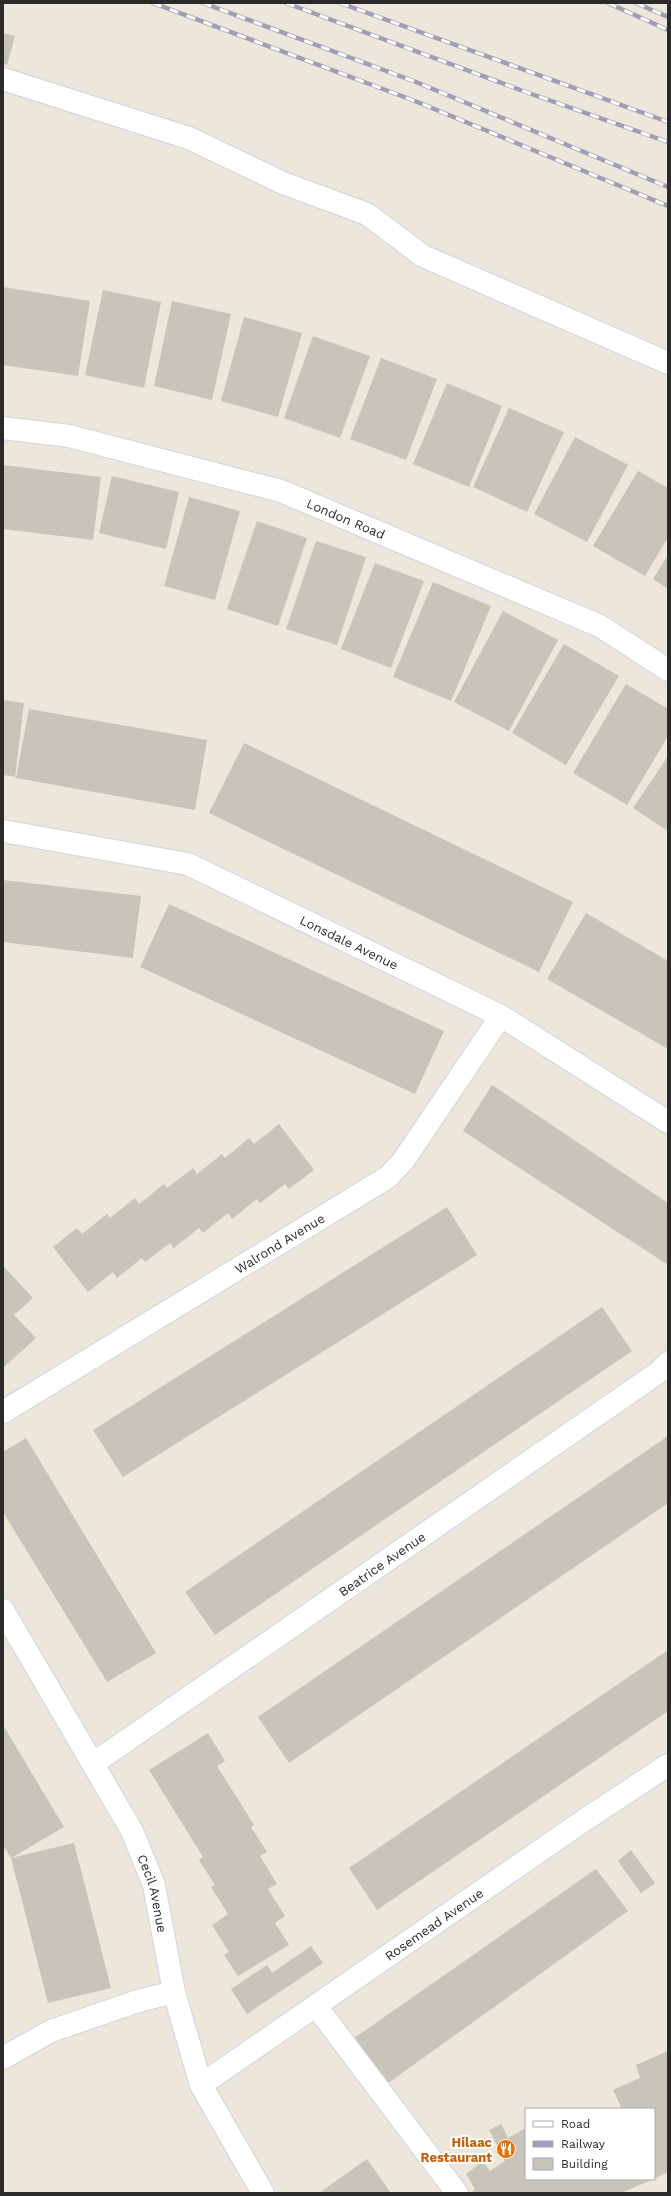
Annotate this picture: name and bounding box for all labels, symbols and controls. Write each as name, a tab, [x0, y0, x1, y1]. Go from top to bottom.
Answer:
street label: London Road	[304, 496, 387, 542]
street label: Lonsdale Avenue	[297, 912, 400, 973]
street label: Walrond Avenue	[232, 1211, 327, 1277]
street label: Beatrice Avenue	[336, 1529, 428, 1599]
street label: Cecil Avenue	[134, 1852, 170, 1934]
street label: Rosemead Avenue	[382, 1885, 486, 1964]
legend	[525, 2108, 655, 2180]
text: Road	[561, 2117, 590, 2131]
place label: Hilaac Restaurant	[421, 2135, 493, 2165]
text: Railway	[561, 2137, 606, 2151]
restaurant icon: Hilaac Restaurant	[495, 2138, 517, 2160]
text: Building	[561, 2157, 608, 2171]

